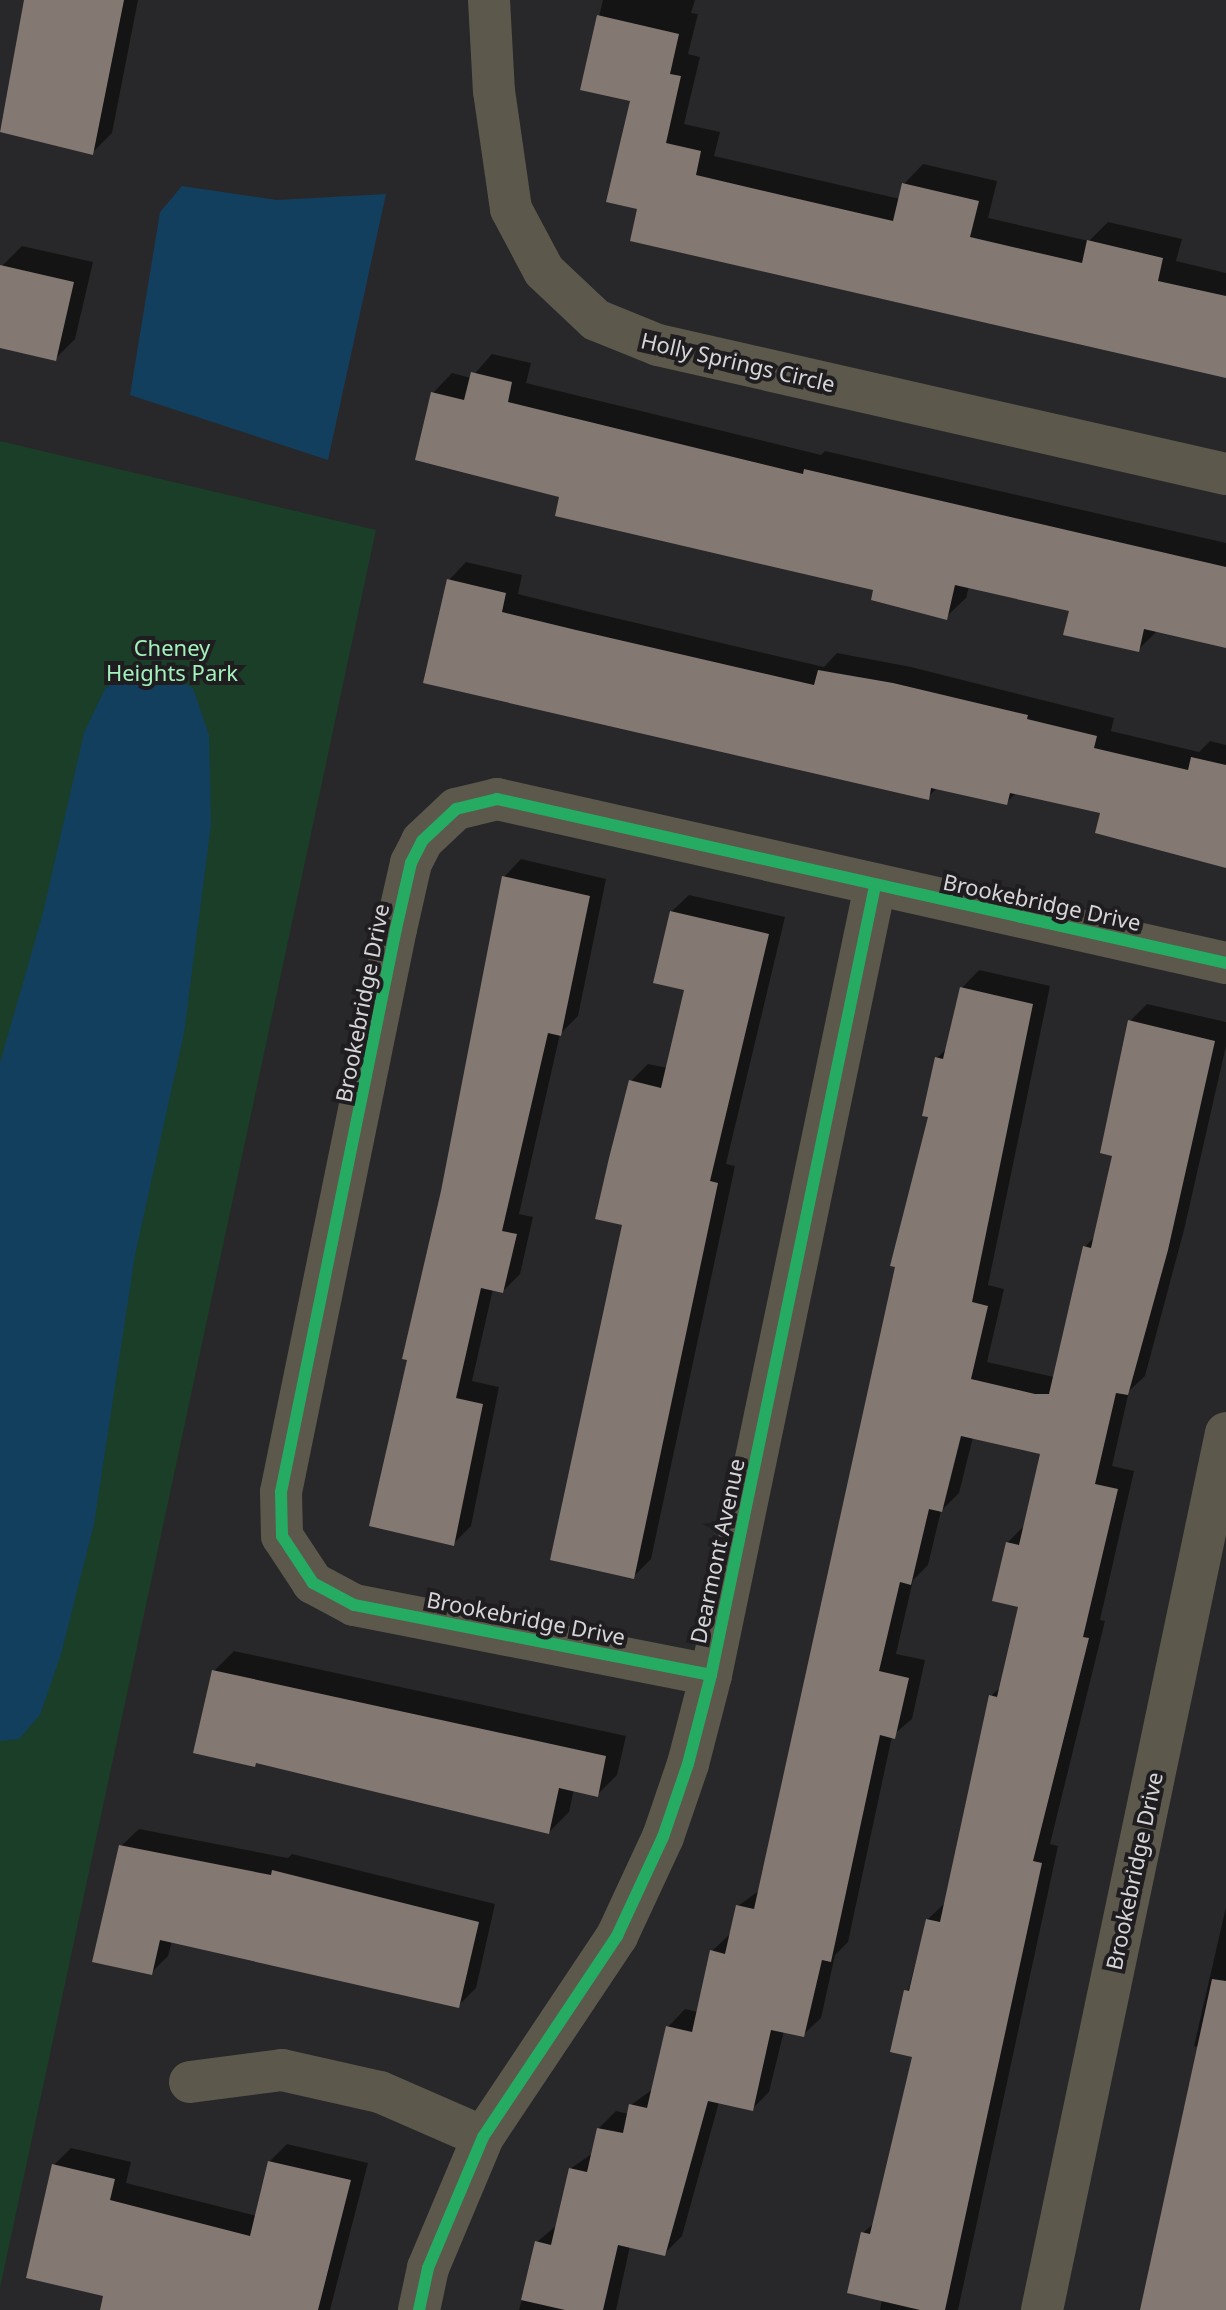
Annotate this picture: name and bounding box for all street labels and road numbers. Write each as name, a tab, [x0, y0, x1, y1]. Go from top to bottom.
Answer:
street label: Holly Springs Circle	[638, 327, 838, 397]
street label: Brookebridge Drive	[941, 868, 1143, 936]
street label: Brookebridge Drive	[330, 902, 394, 1104]
street label: Dearmont Avenue	[685, 1456, 749, 1646]
street label: Brookebridge Drive	[425, 1586, 627, 1650]
street label: Brookebridge Drive	[1100, 1770, 1168, 1972]

